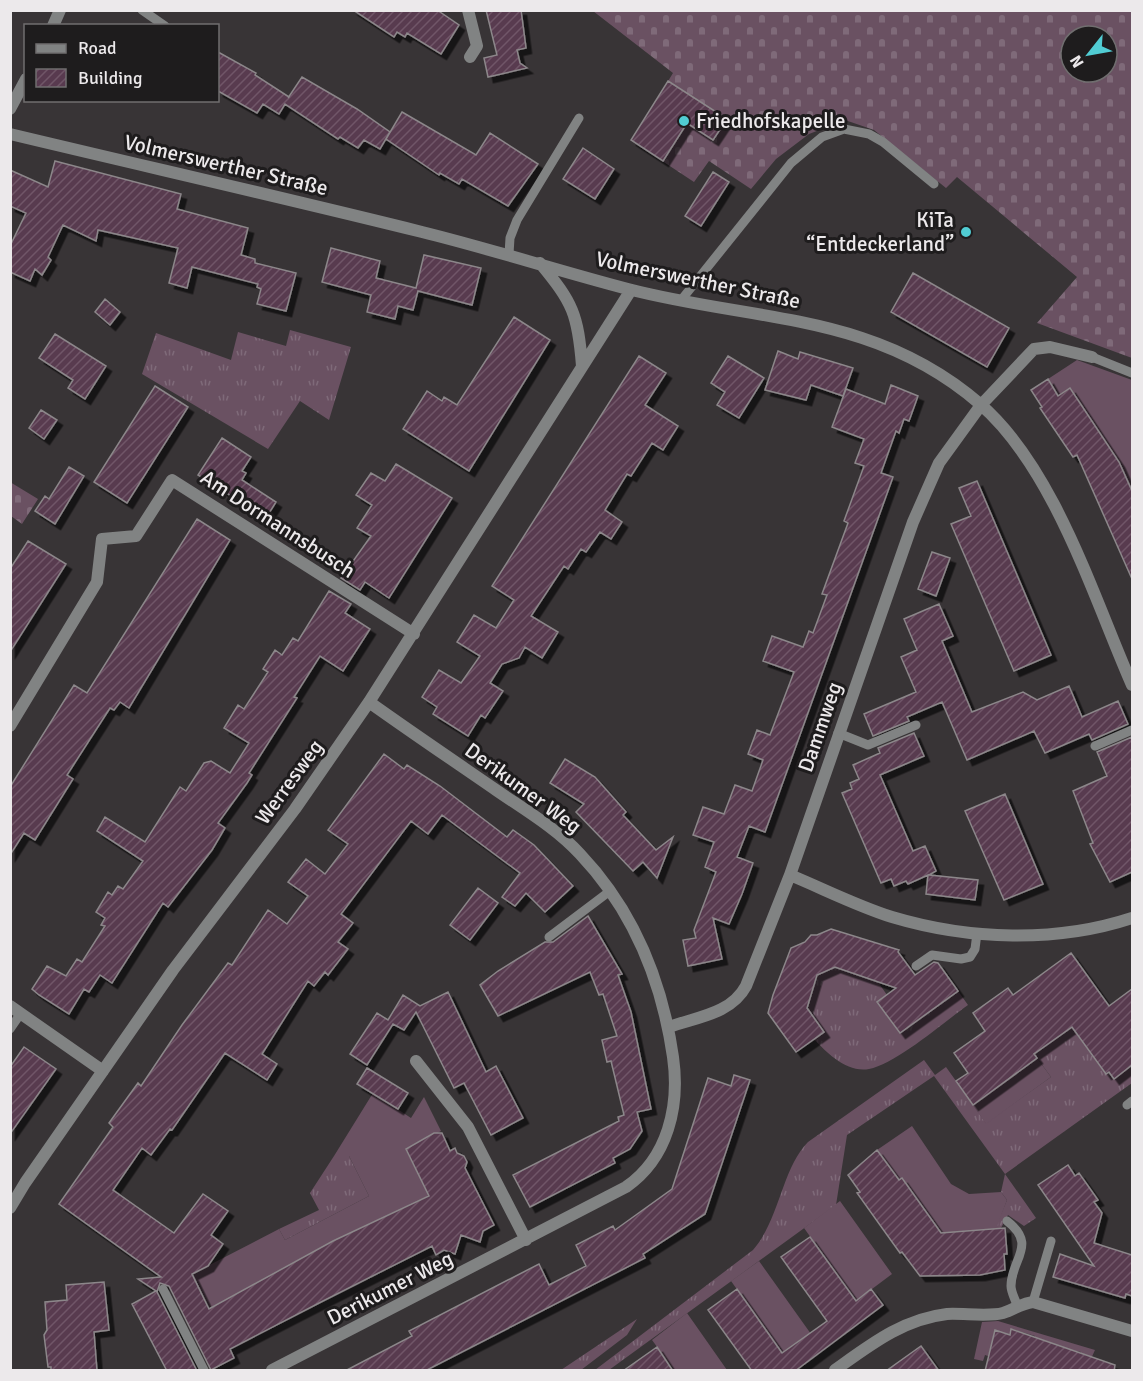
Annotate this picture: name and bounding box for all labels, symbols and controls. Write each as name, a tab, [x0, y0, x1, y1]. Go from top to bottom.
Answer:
legend	[24, 24, 219, 102]
north arrow	[1059, 24, 1119, 84]
text: Road	[78, 37, 117, 59]
text: N	[1066, 51, 1088, 71]
text: Building	[78, 67, 142, 89]
place label: Friedhofskapelle	[696, 108, 846, 134]
marker: Friedhofskapelle	[677, 114, 691, 128]
street label: Volmerswerther Straße	[122, 129, 330, 201]
place label: KiTa “Entdeckerland”	[806, 207, 954, 257]
marker: KiTa “Entdeckerland”	[959, 225, 973, 239]
street label: Volmerswerther Straße	[593, 246, 803, 314]
street label: Am Dormannsbusch	[196, 464, 360, 584]
street label: Dammweg	[792, 678, 848, 776]
street label: Werresweg	[249, 734, 329, 830]
street label: Derikumer Weg	[460, 737, 586, 839]
street label: Derikumer Weg	[323, 1245, 457, 1331]

